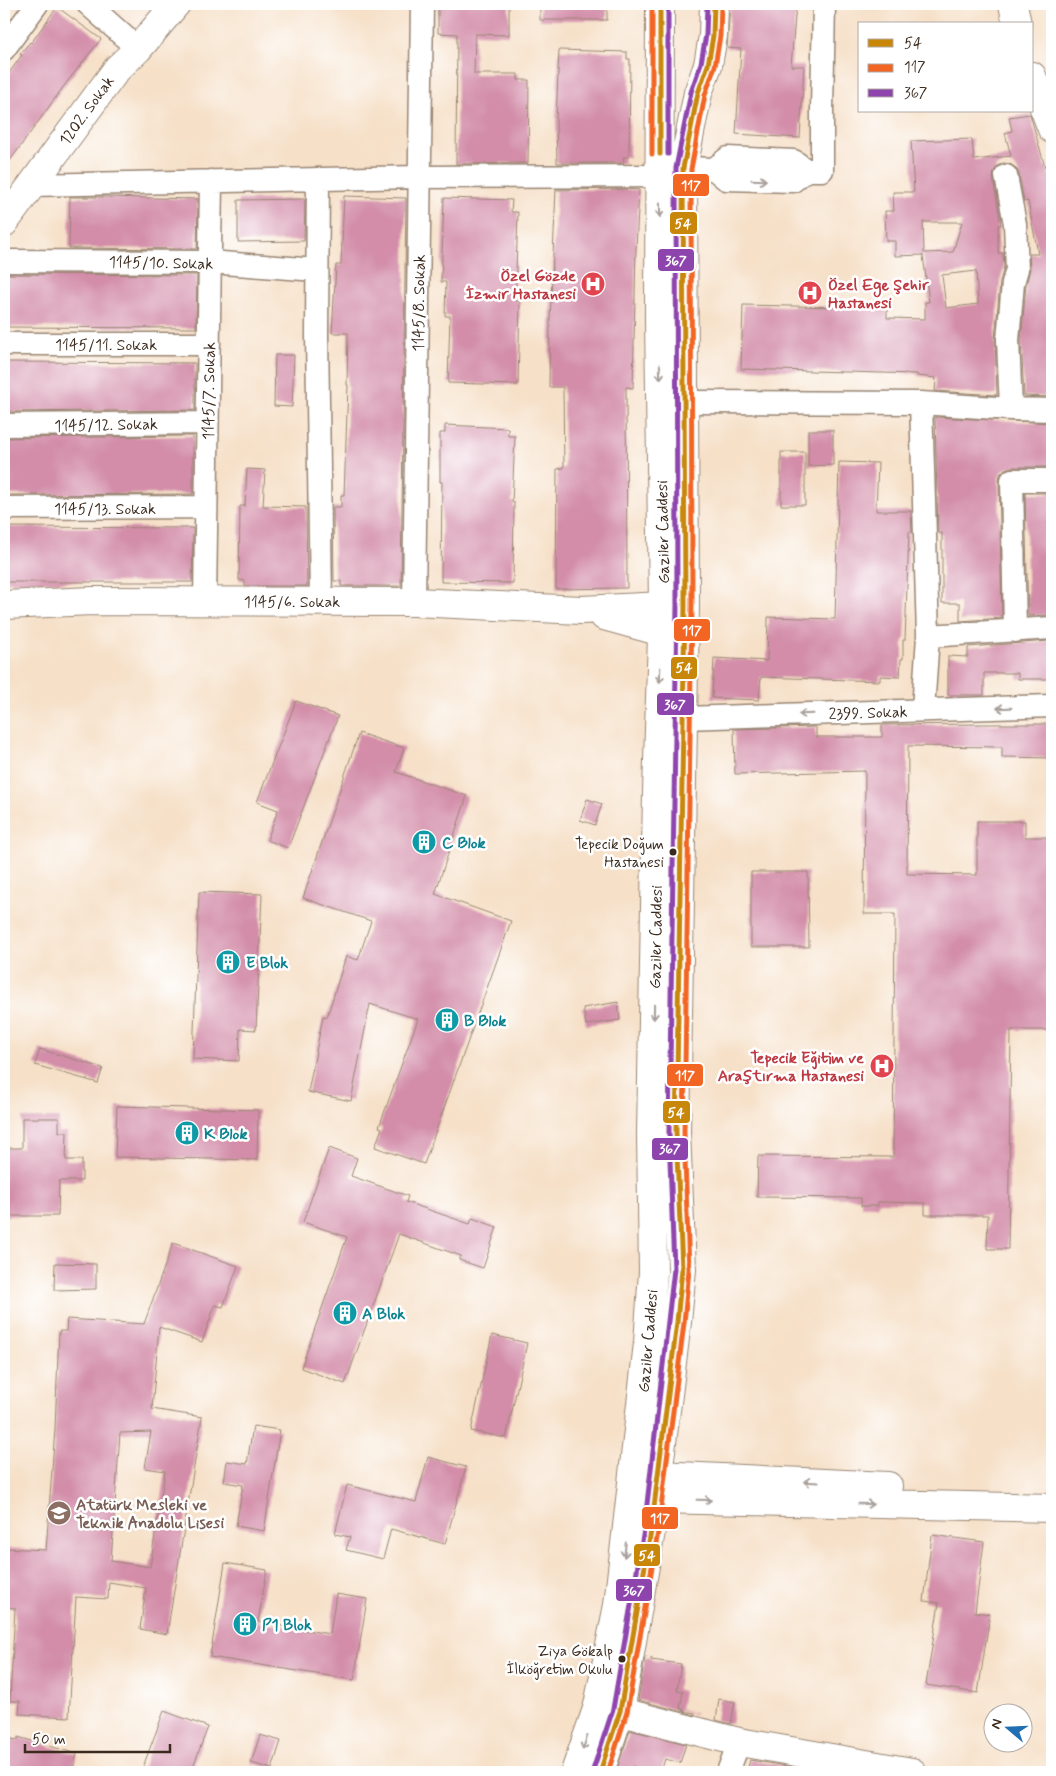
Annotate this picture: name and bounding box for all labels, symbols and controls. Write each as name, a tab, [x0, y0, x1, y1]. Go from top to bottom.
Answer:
legend	[858, 22, 1034, 112]
text: 54	[904, 34, 922, 54]
text: 117	[904, 58, 926, 78]
street label: 1202. Sokak	[55, 72, 120, 150]
text: 367	[904, 84, 927, 104]
line badge: 117	[672, 173, 710, 197]
one-way arrow	[750, 175, 767, 185]
text: 117	[681, 177, 701, 195]
one-way arrow	[655, 202, 665, 218]
line badge: 54	[669, 211, 698, 235]
text: 54	[675, 215, 692, 233]
line badge: 367	[657, 248, 695, 272]
street label: 1145/10. Sokak	[109, 252, 213, 275]
text: 367	[665, 252, 687, 270]
street label: 1145/8. Sokak	[408, 254, 431, 352]
place label: Özel Gözde İzmir Hastanesi	[466, 266, 576, 305]
hospital icon: Özel Gözde İzmir Hastanesi	[580, 271, 606, 297]
place label: Özel Ege Şehir Hastanesi	[828, 275, 929, 314]
hospital icon: Özel Ege Şehir Hastanesi	[797, 280, 823, 306]
street label: 1145/11. Sokak	[55, 335, 157, 356]
street label: 1145/7. Sokak	[198, 342, 221, 440]
one-way arrow	[655, 364, 665, 380]
street label: 1145/12. Sokak	[54, 414, 158, 437]
street label: Gaziler Caddesi	[652, 480, 675, 584]
street label: 1145/13. Sokak	[54, 499, 156, 520]
street label: 1145/6. Sokak	[244, 592, 340, 613]
line badge: 117	[673, 618, 711, 642]
text: 117	[682, 622, 702, 640]
line badge: 54	[670, 656, 698, 680]
text: 54	[676, 659, 693, 677]
one-way arrow	[656, 667, 665, 683]
line badge: 367	[656, 692, 695, 716]
text: 367	[664, 696, 686, 714]
street label: 2399. Sokak	[828, 702, 908, 725]
one-way arrow	[996, 703, 1012, 712]
one-way arrow	[798, 709, 814, 718]
building icon: C Blok	[411, 829, 437, 855]
place label: C Blok	[442, 833, 486, 854]
place label: Tepecik Doğum Hastanesi	[575, 835, 664, 873]
marker: Tepecik Doğum Hastanesi	[668, 847, 678, 857]
street label: Gaziler Caddesi	[645, 885, 668, 989]
building icon: E Blok	[215, 949, 241, 975]
place label: E Blok	[246, 953, 288, 974]
one-way arrow	[649, 1004, 659, 1020]
building icon: B Blok	[434, 1007, 460, 1033]
place label: B Blok	[464, 1011, 506, 1032]
place label: Tepecik Eğitim ve Araştırma Hastanesi	[718, 1048, 864, 1087]
hospital icon: Tepecik Eğitim ve Araştırma Hastanesi	[869, 1053, 895, 1079]
line badge: 117	[666, 1063, 704, 1087]
text: 117	[675, 1067, 695, 1085]
line badge: 54	[662, 1100, 691, 1124]
text: 54	[668, 1104, 685, 1122]
building icon: K Blok	[174, 1120, 200, 1146]
place label: K Blok	[204, 1124, 247, 1145]
line badge: 367	[651, 1137, 689, 1161]
text: 367	[659, 1140, 681, 1158]
street label: Gaziler Caddesi	[634, 1288, 663, 1394]
building icon: A Blok	[332, 1300, 358, 1326]
place label: A Blok	[362, 1304, 405, 1325]
one-way arrow	[804, 1478, 820, 1487]
place label: Atatürk Mesleki ve Teknik Anadolu Lisesi	[76, 1495, 224, 1534]
one-way arrow	[696, 1495, 712, 1505]
one-way arrow	[858, 1499, 874, 1509]
school or university icon: Atatürk Mesleki ve Teknik Anadolu Lisesi	[46, 1500, 72, 1526]
line badge: 117	[641, 1506, 679, 1530]
text: 117	[650, 1510, 670, 1528]
one-way arrow	[620, 1542, 630, 1558]
line badge: 54	[633, 1543, 661, 1567]
text: 54	[639, 1547, 656, 1565]
line badge: 367	[615, 1578, 653, 1602]
text: 367	[623, 1582, 645, 1600]
building icon: P1 Blok	[232, 1611, 258, 1637]
place label: P1 Blok	[262, 1615, 312, 1636]
place label: Ziya Gökalp İlköğretim Okulu	[507, 1642, 613, 1680]
marker: Ziya Gökalp İlköğretim Okulu	[617, 1654, 627, 1664]
north arrow	[984, 1704, 1034, 1754]
text: N	[987, 1717, 1007, 1731]
scale bar	[25, 1721, 170, 1753]
text: 50 m	[32, 1730, 66, 1750]
one-way arrow	[580, 1735, 589, 1750]

